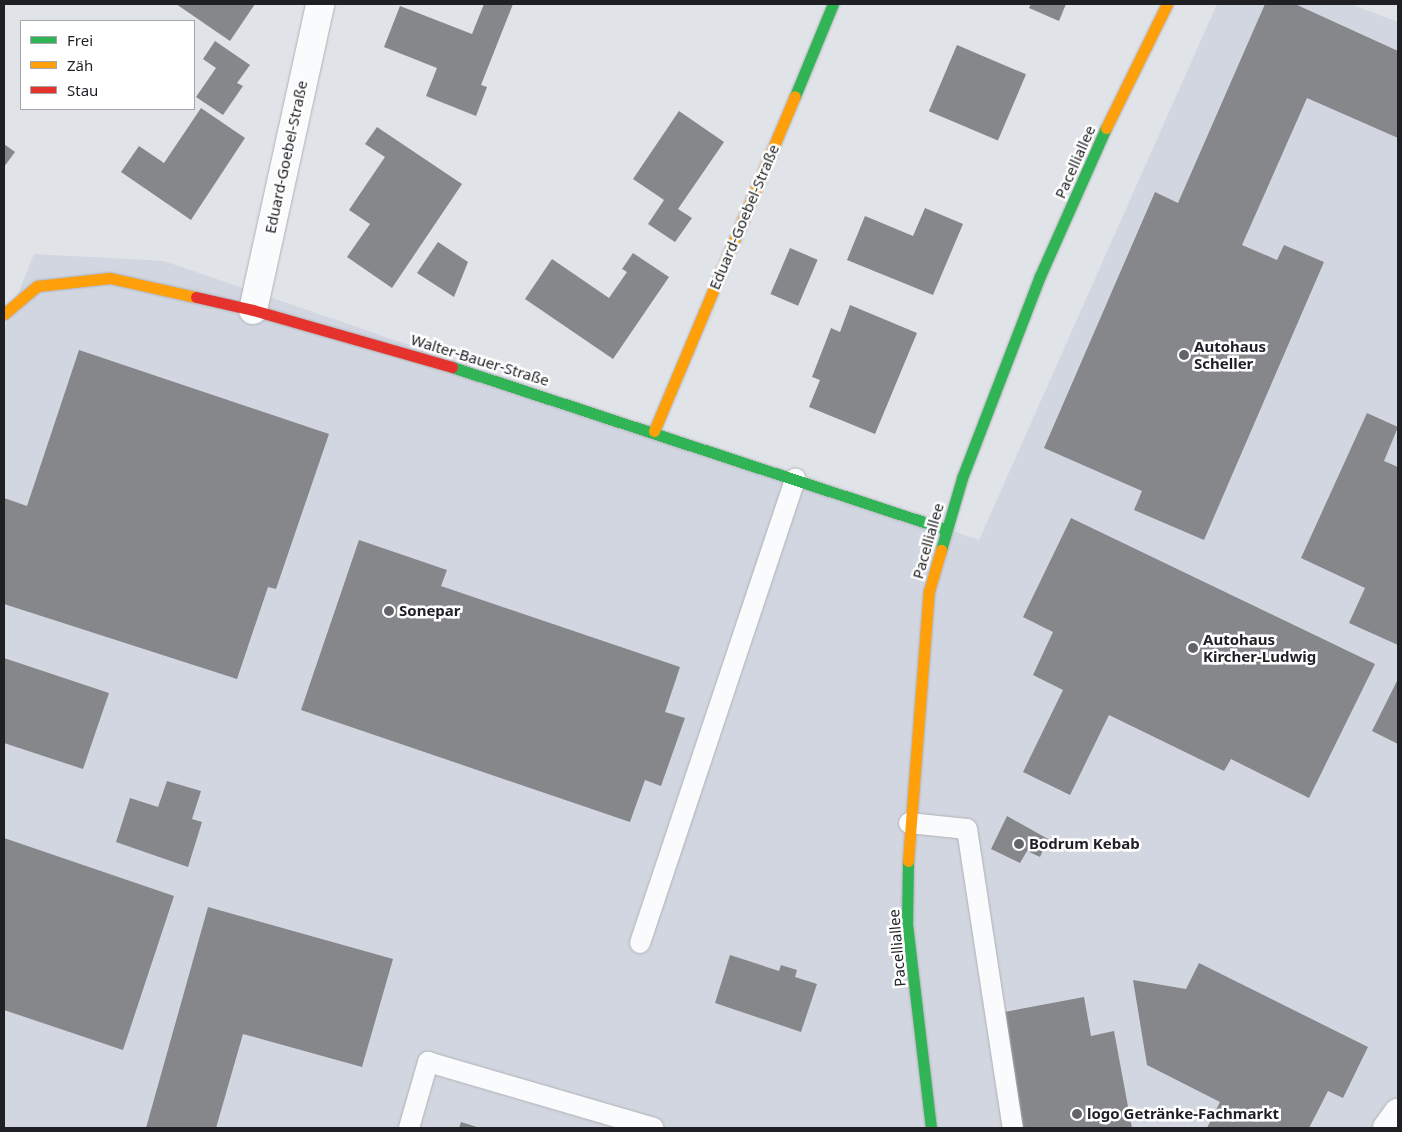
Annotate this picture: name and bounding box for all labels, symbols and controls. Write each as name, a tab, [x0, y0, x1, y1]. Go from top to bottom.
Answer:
legend	[20, 20, 195, 110]
text: Frei	[67, 30, 93, 50]
text: Zäh	[67, 55, 93, 75]
street label: Eduard-Goebel-Straße	[261, 79, 311, 235]
text: Stau	[67, 80, 98, 100]
street label: Pacelliallee	[1051, 123, 1099, 201]
street label: Eduard-Goebel-Straße	[705, 142, 783, 292]
street label: Walter-Bauer-Straße	[409, 330, 551, 390]
place label: Autohaus Scheller	[1194, 337, 1266, 372]
marker: Autohaus Scheller	[1178, 349, 1190, 361]
street label: Pacelliallee	[909, 501, 947, 581]
place label: Sonepar	[399, 602, 461, 620]
marker: Sonepar	[383, 605, 395, 617]
place label: Autohaus Kircher-Ludwig	[1203, 630, 1316, 665]
marker: Autohaus Kircher-Ludwig	[1187, 642, 1199, 654]
place label: Bodrum Kebab	[1029, 835, 1140, 853]
marker: Bodrum Kebab	[1013, 838, 1025, 850]
street label: Pacelliallee	[885, 908, 909, 988]
place label: logo Getränke-Fachmarkt	[1087, 1105, 1279, 1123]
marker: logo Getränke-Fachmarkt	[1071, 1108, 1083, 1120]

